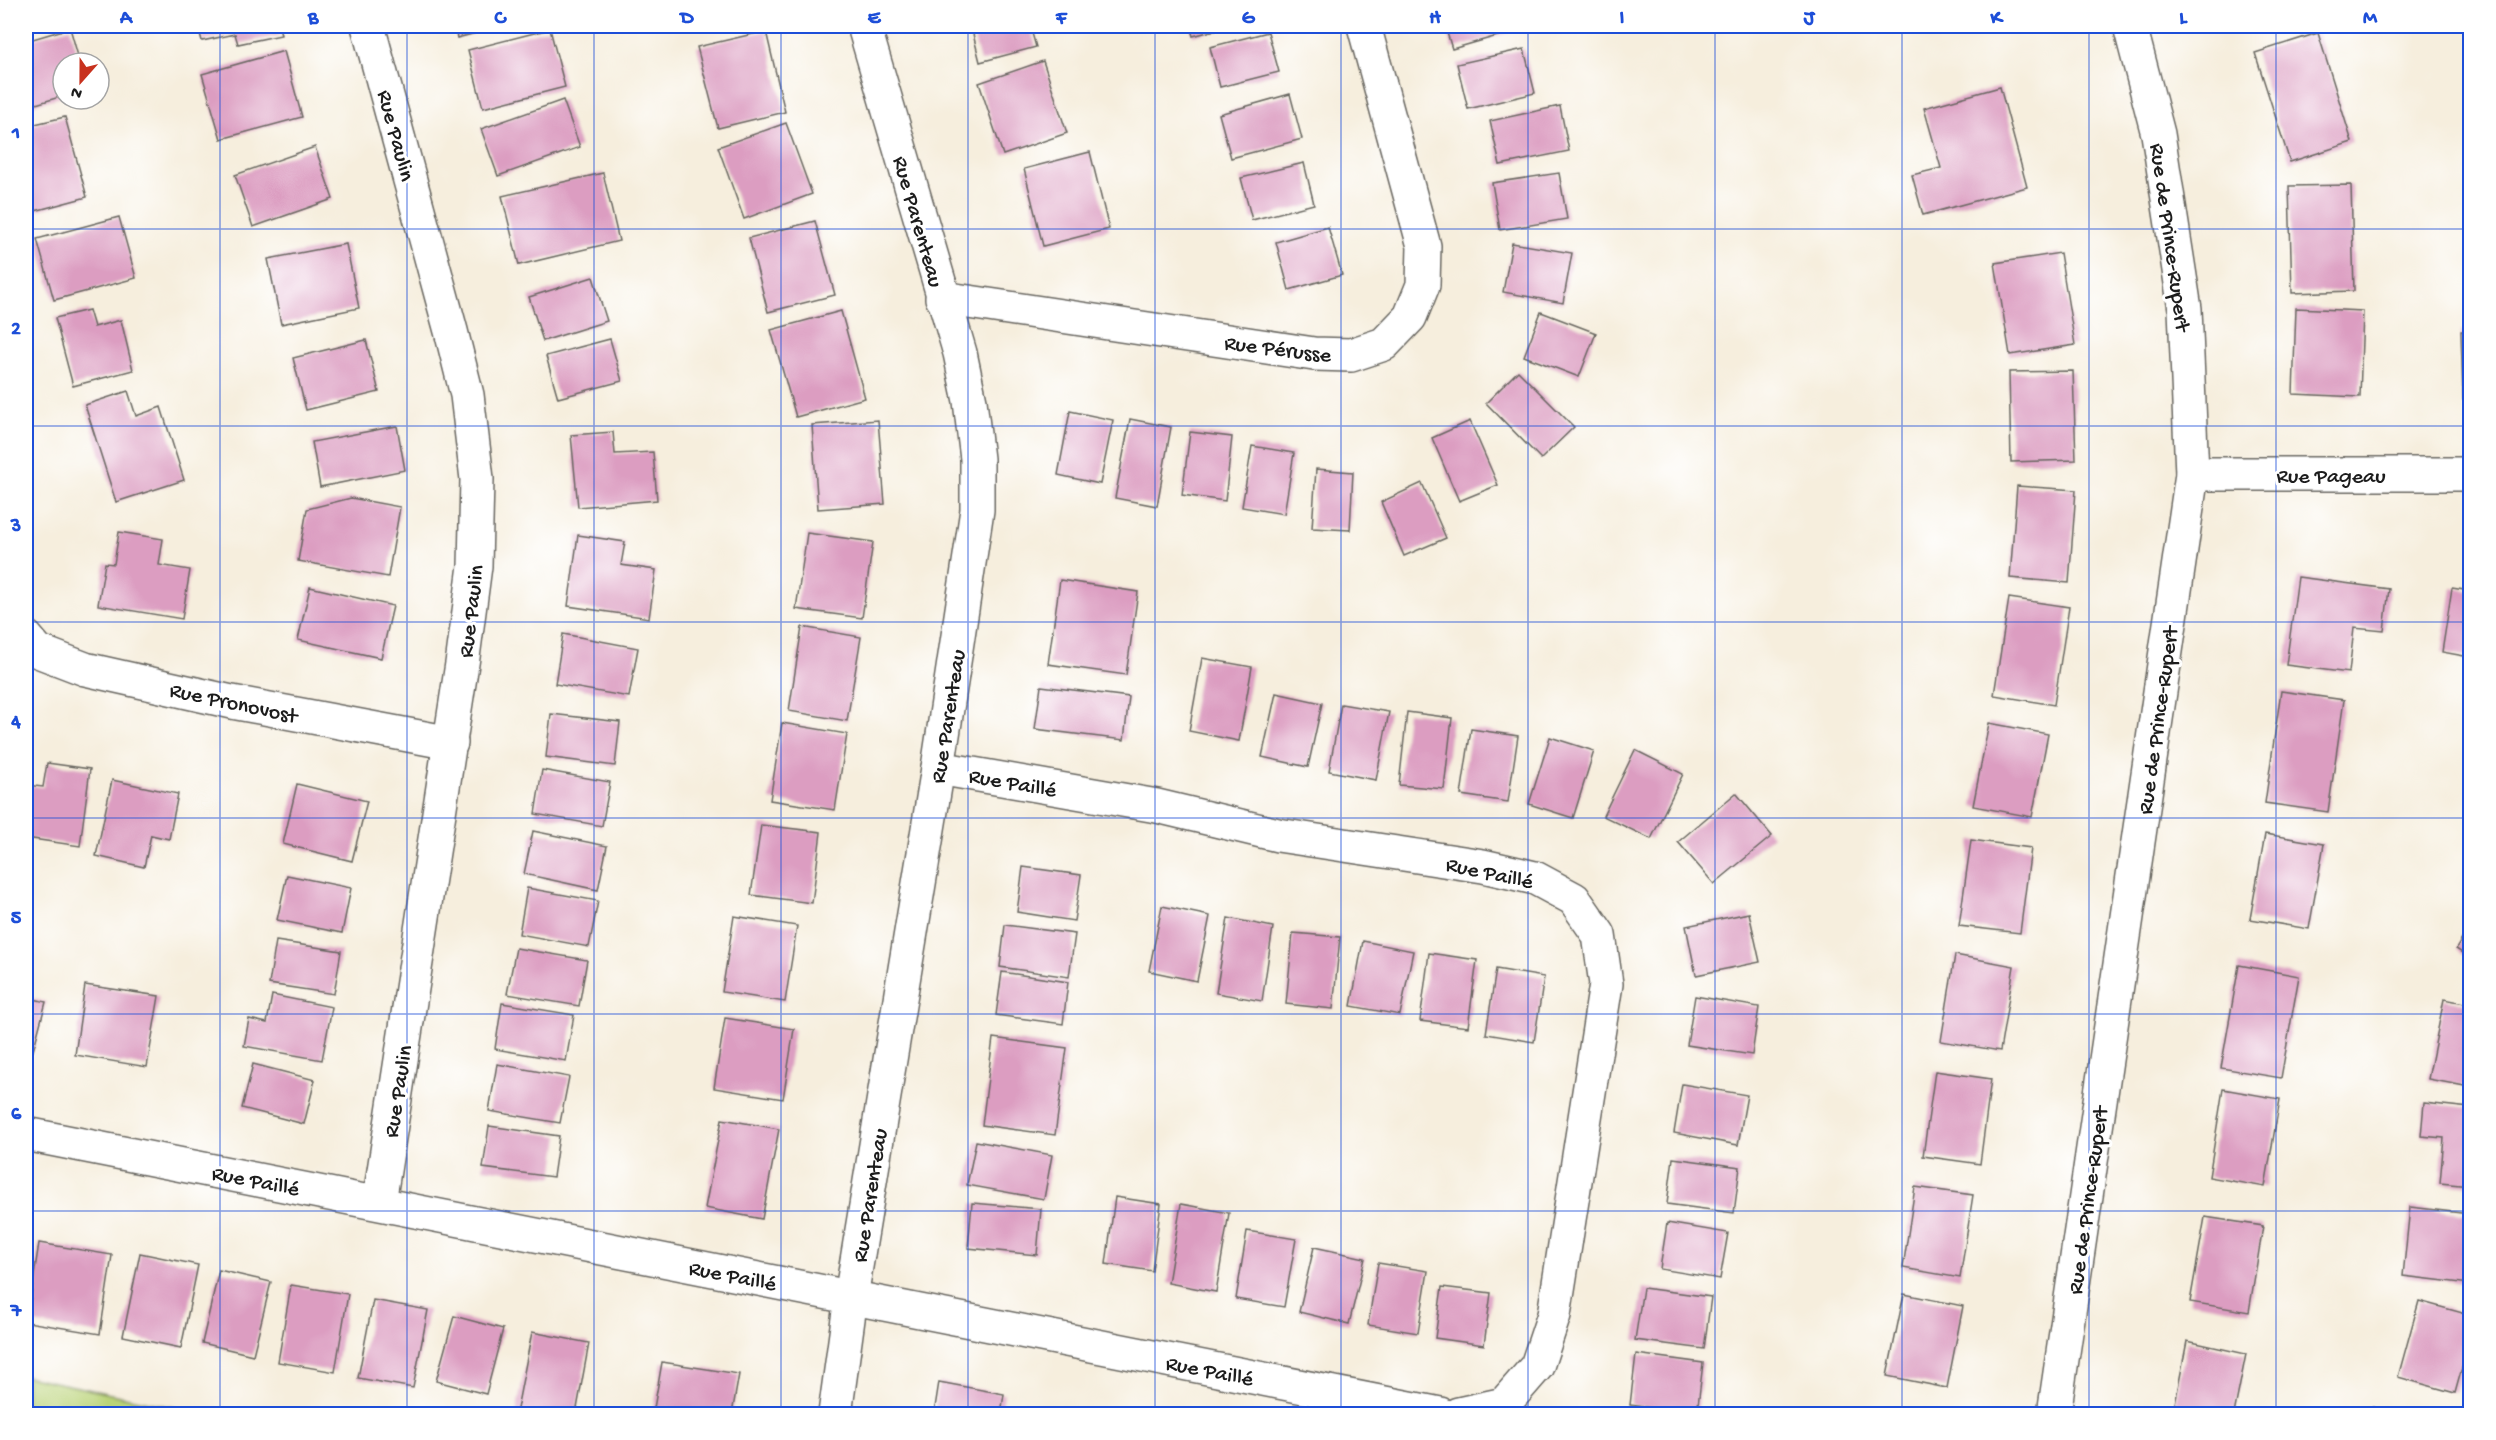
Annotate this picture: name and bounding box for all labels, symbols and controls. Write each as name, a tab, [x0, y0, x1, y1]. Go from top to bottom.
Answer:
text: A	[119, 8, 134, 31]
text: B	[307, 8, 319, 31]
text: C	[494, 8, 508, 31]
text: D	[678, 8, 694, 31]
text: E	[868, 8, 882, 31]
text: F	[1055, 8, 1068, 31]
text: G	[1242, 8, 1256, 31]
text: H	[1429, 8, 1441, 31]
text: I	[1620, 8, 1625, 31]
text: J	[1803, 8, 1816, 31]
text: K	[1989, 8, 2004, 31]
text: L	[2179, 8, 2188, 31]
text: M	[2363, 8, 2378, 31]
north arrow	[51, 51, 111, 111]
text: N	[68, 81, 85, 102]
street label: Rue Paulin	[370, 88, 419, 185]
text: 1	[11, 123, 20, 146]
street label: Rue de Prince-Rupert	[2142, 142, 2194, 335]
street label: Rue Parenteau	[885, 154, 947, 291]
text: 2	[11, 319, 21, 342]
street label: Rue Pérusse	[1223, 332, 1333, 371]
street label: Rue Pageau	[2276, 465, 2386, 491]
text: 3	[10, 516, 21, 539]
street label: Rue Paulin	[454, 563, 492, 659]
street label: Rue de Prince-Rupert	[2134, 623, 2186, 816]
street label: Rue Parenteau	[927, 648, 973, 785]
street label: Rue Pronovost	[167, 679, 301, 732]
text: 4	[10, 712, 21, 735]
street label: Rue Paillé	[966, 764, 1059, 806]
street label: Rue Paillé	[1443, 853, 1536, 897]
text: 5	[11, 908, 22, 931]
street label: Rue Paulin	[380, 1043, 420, 1140]
street label: Rue de Prince-Rupert	[2064, 1103, 2116, 1296]
text: 6	[11, 1104, 22, 1127]
street label: Rue Parenteau	[849, 1127, 895, 1264]
street label: Rue Paillé	[209, 1162, 302, 1204]
street label: Rue Paillé	[686, 1257, 779, 1299]
text: 7	[10, 1301, 23, 1324]
street label: Rue Paillé	[1163, 1352, 1256, 1394]

